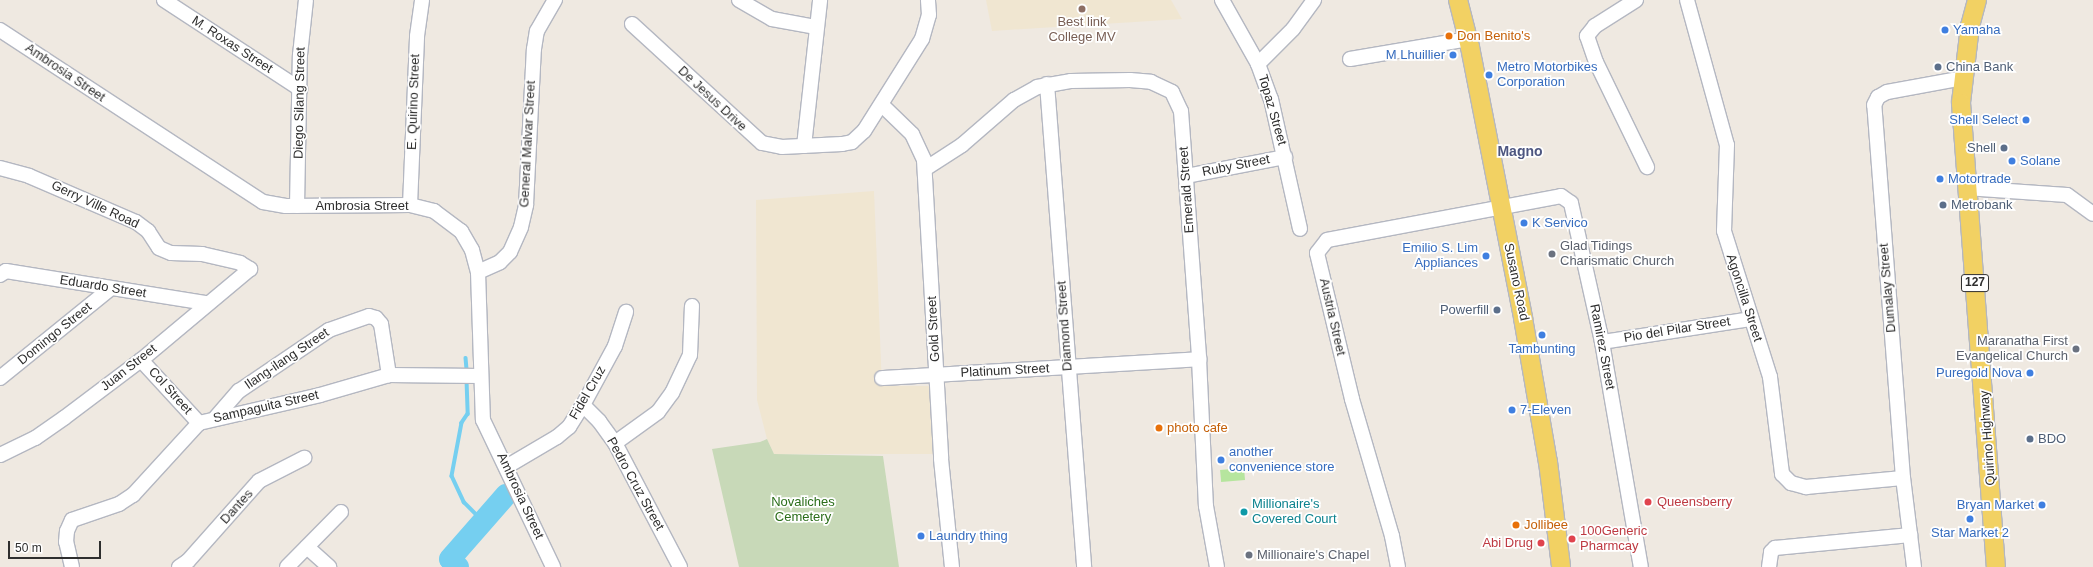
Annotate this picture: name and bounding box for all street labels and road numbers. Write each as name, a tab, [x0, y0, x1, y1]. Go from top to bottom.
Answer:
street label: M. Roxas Street	[189, 13, 275, 77]
street label: Ambrosia Street	[22, 40, 108, 106]
street label: Diego Silang Street	[291, 47, 309, 159]
street label: E. Quirino Street	[405, 54, 423, 150]
street label: De Jesus Drive	[674, 63, 750, 135]
street label: Topaz Street	[1254, 73, 1290, 147]
street label: General Malvar Street	[517, 80, 539, 208]
street label: Emerald Street	[1176, 146, 1198, 234]
street label: Ruby Street	[1201, 152, 1271, 180]
street label: Gerry Ville Road	[49, 178, 141, 232]
street label: Ambrosia Street	[315, 198, 409, 214]
street label: Susano Road	[1500, 242, 1532, 322]
street label: Dumalay Street	[1876, 243, 1900, 333]
street label: Agoncilla Street	[1723, 252, 1765, 344]
street label: Eduardo Street	[59, 272, 147, 302]
road number: 127	[1960, 273, 1990, 293]
street label: Austria Street	[1316, 277, 1348, 357]
street label: Diamond Street	[1054, 280, 1076, 372]
street label: Gold Street	[924, 296, 944, 362]
street label: Domingo Street	[15, 300, 95, 368]
street label: Ramirez Street	[1586, 303, 1618, 391]
street label: Pio del Pilar Street	[1623, 314, 1731, 346]
street label: Ilang-ilang Street	[242, 325, 332, 393]
street label: Juan Street	[98, 341, 160, 395]
street label: Platinum Street	[960, 361, 1050, 381]
street label: Fidel Cruz	[566, 363, 610, 423]
street label: Col Street	[145, 364, 195, 418]
street label: Sampaguita Street	[212, 387, 320, 427]
street label: Quirino Highway	[1977, 390, 1999, 486]
street label: Pedro Cruz Street	[603, 435, 667, 533]
street label: Ambrosia Street	[493, 450, 547, 542]
street label: Dantes	[217, 486, 257, 528]

